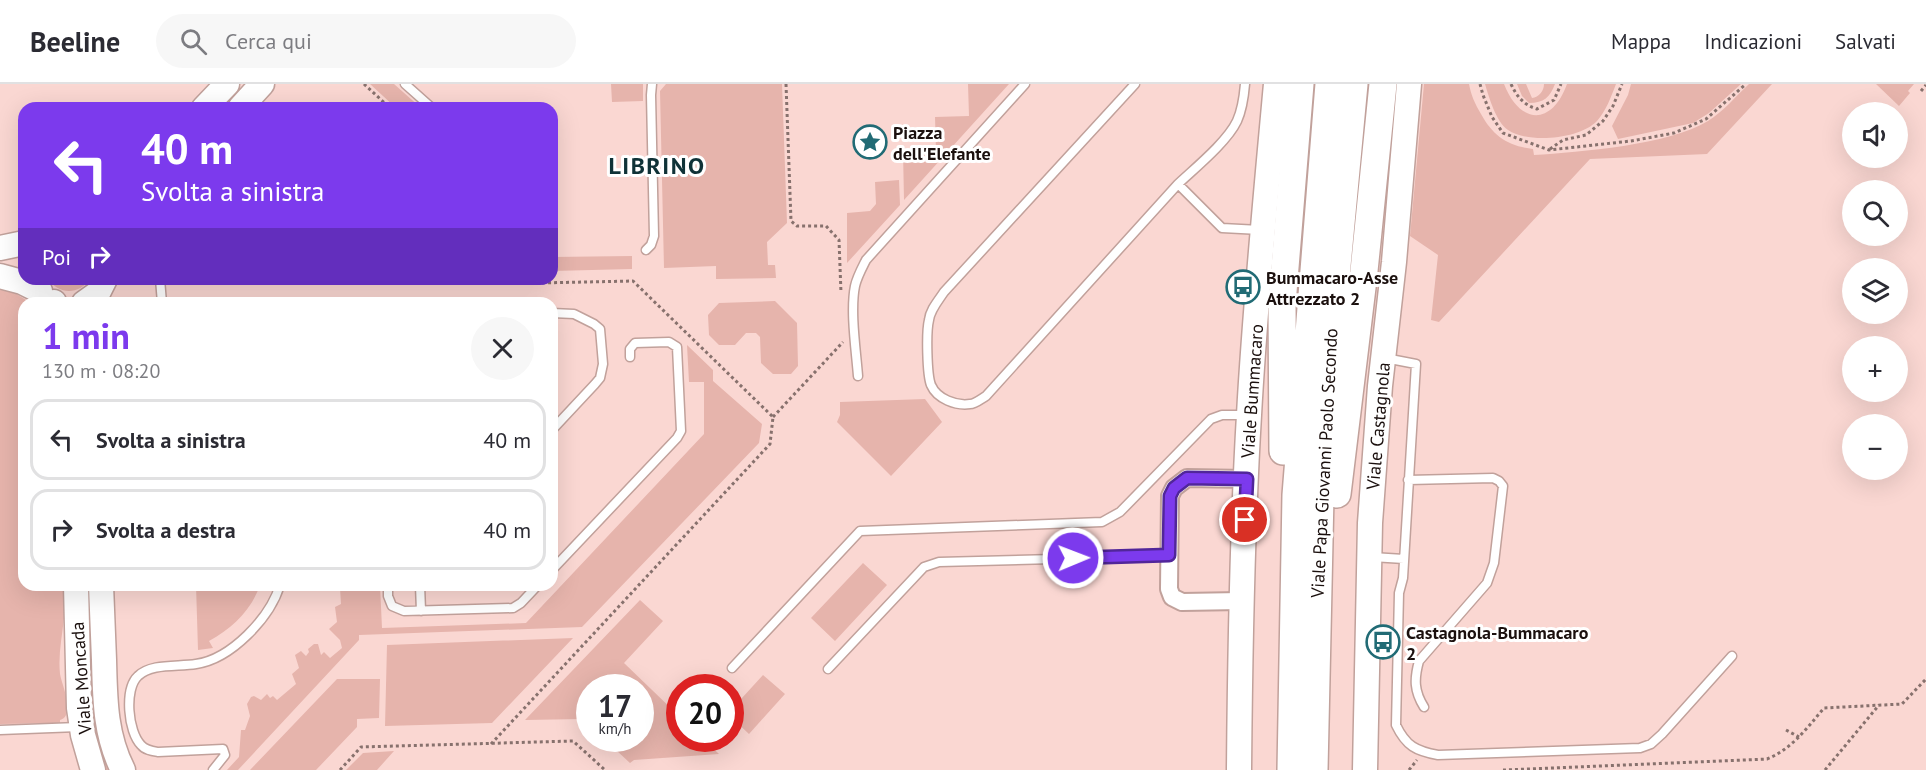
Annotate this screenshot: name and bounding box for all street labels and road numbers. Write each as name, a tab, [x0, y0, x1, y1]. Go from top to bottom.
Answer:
street label: Viale Bummacaro	[1236, 323, 1268, 460]
street label: Viale Papa Giovanni Paolo Secondo	[1305, 328, 1343, 599]
street label: Viale Castagnola	[1361, 361, 1395, 492]
street label: Viale Moncada	[66, 621, 96, 736]

